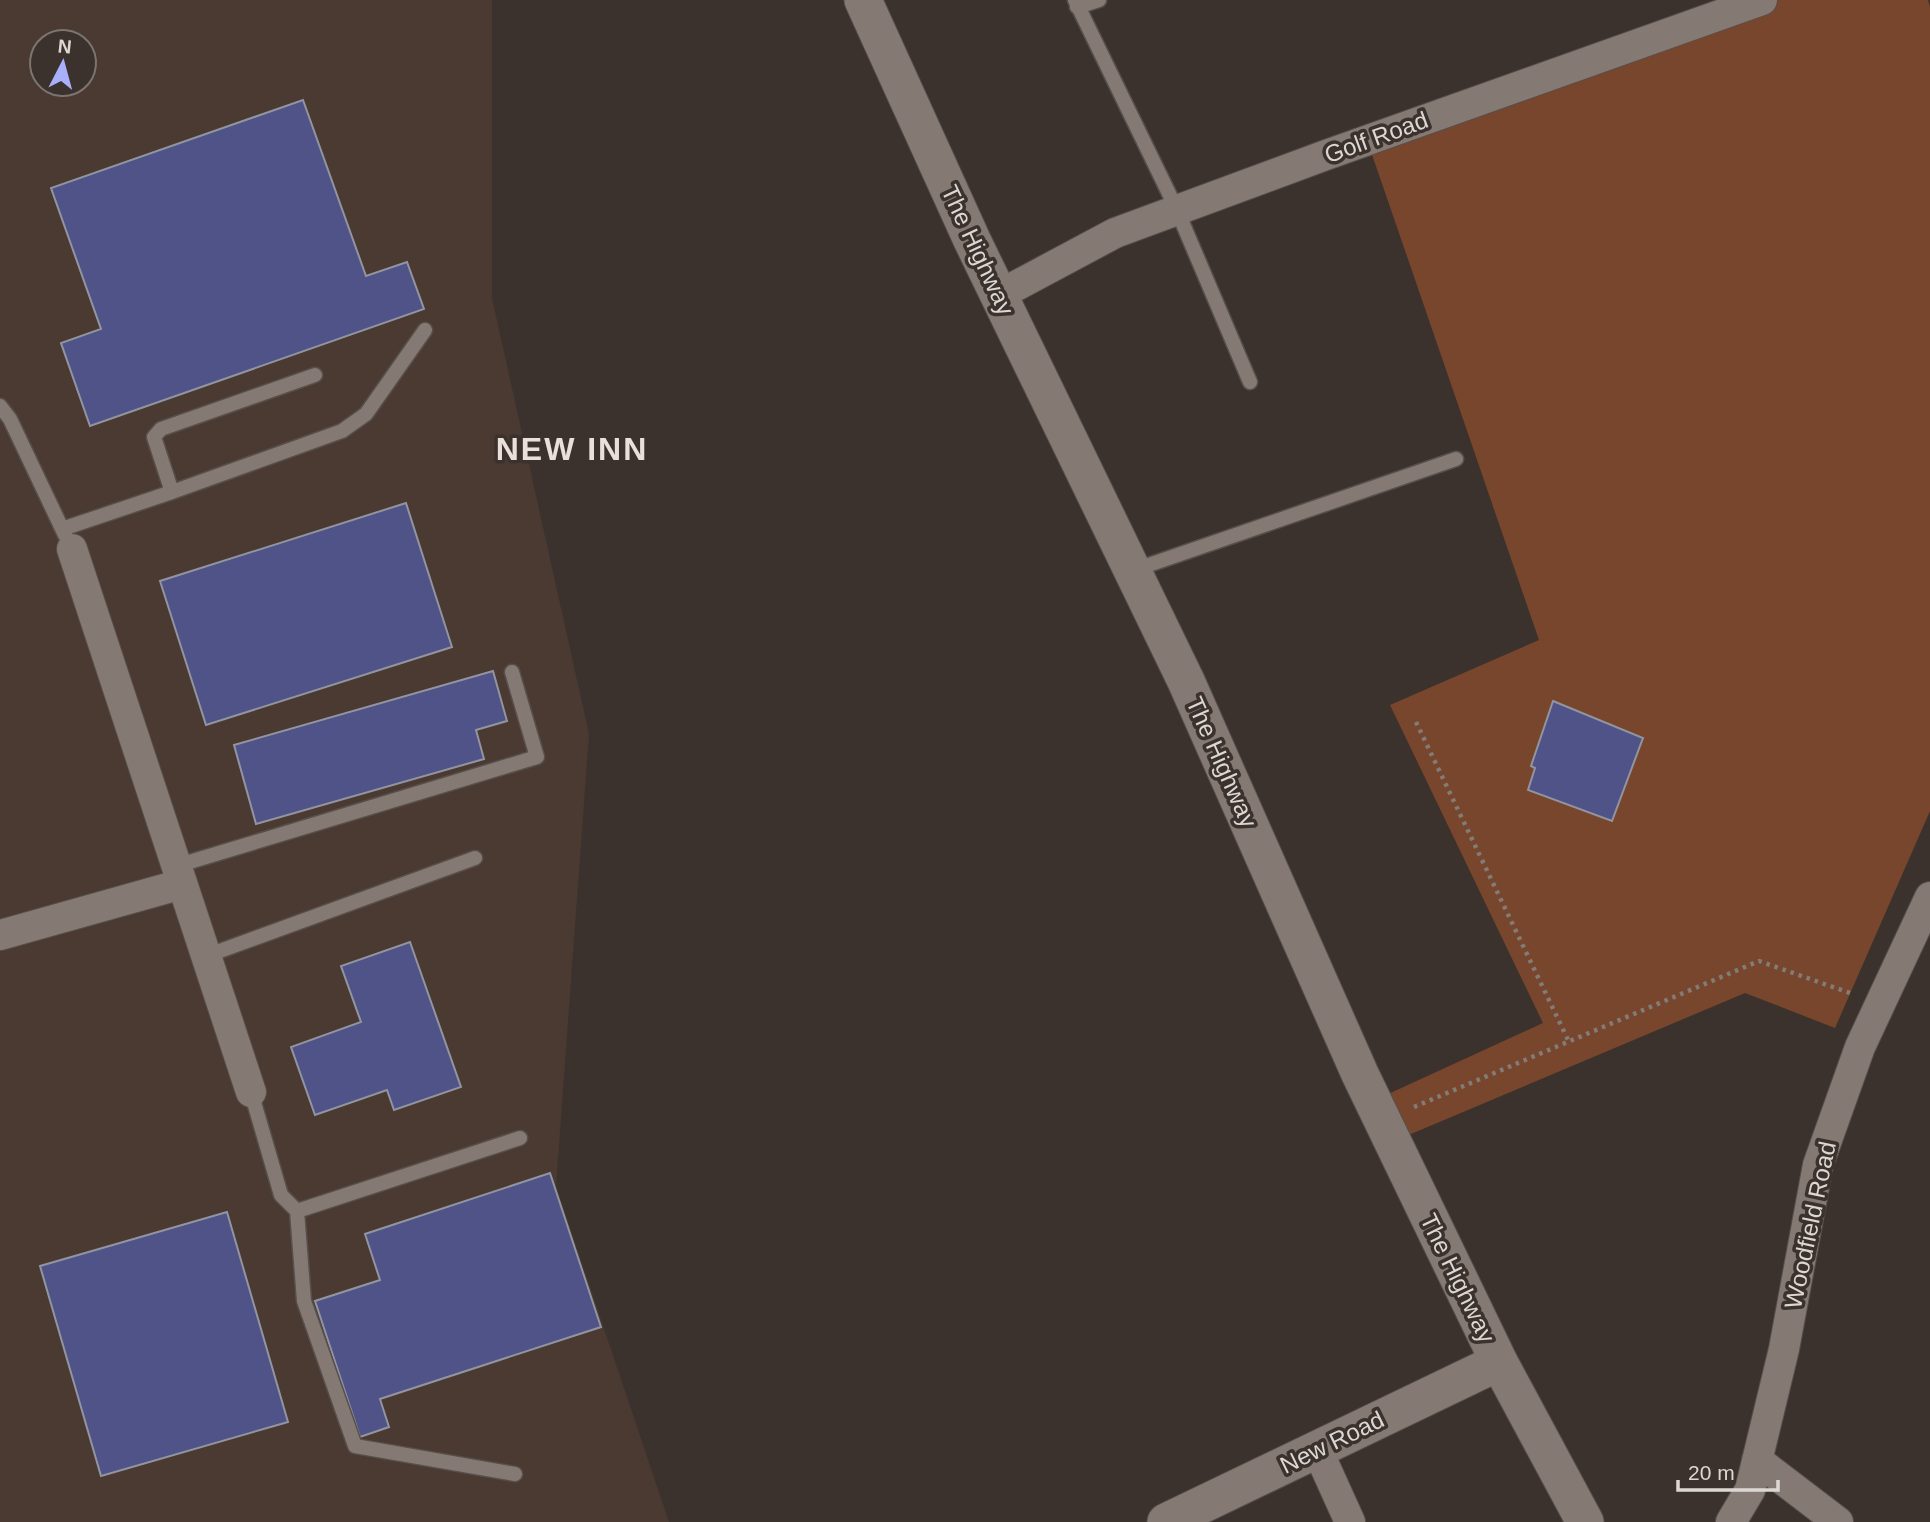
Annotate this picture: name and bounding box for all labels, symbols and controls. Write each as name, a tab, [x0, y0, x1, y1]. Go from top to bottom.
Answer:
north arrow	[28, 28, 98, 98]
text: N	[57, 35, 73, 58]
street label: Golf Road	[1321, 106, 1431, 168]
street label: The Highway	[936, 181, 1020, 319]
district label: NEW INN	[496, 431, 648, 467]
street label: The Highway	[1181, 693, 1263, 831]
street label: Woodfield Road	[1779, 1139, 1841, 1311]
street label: The Highway	[1415, 1209, 1501, 1347]
street label: New Road	[1276, 1405, 1388, 1479]
scale bar	[1678, 1448, 1778, 1492]
text: 20 m	[1688, 1461, 1735, 1484]

